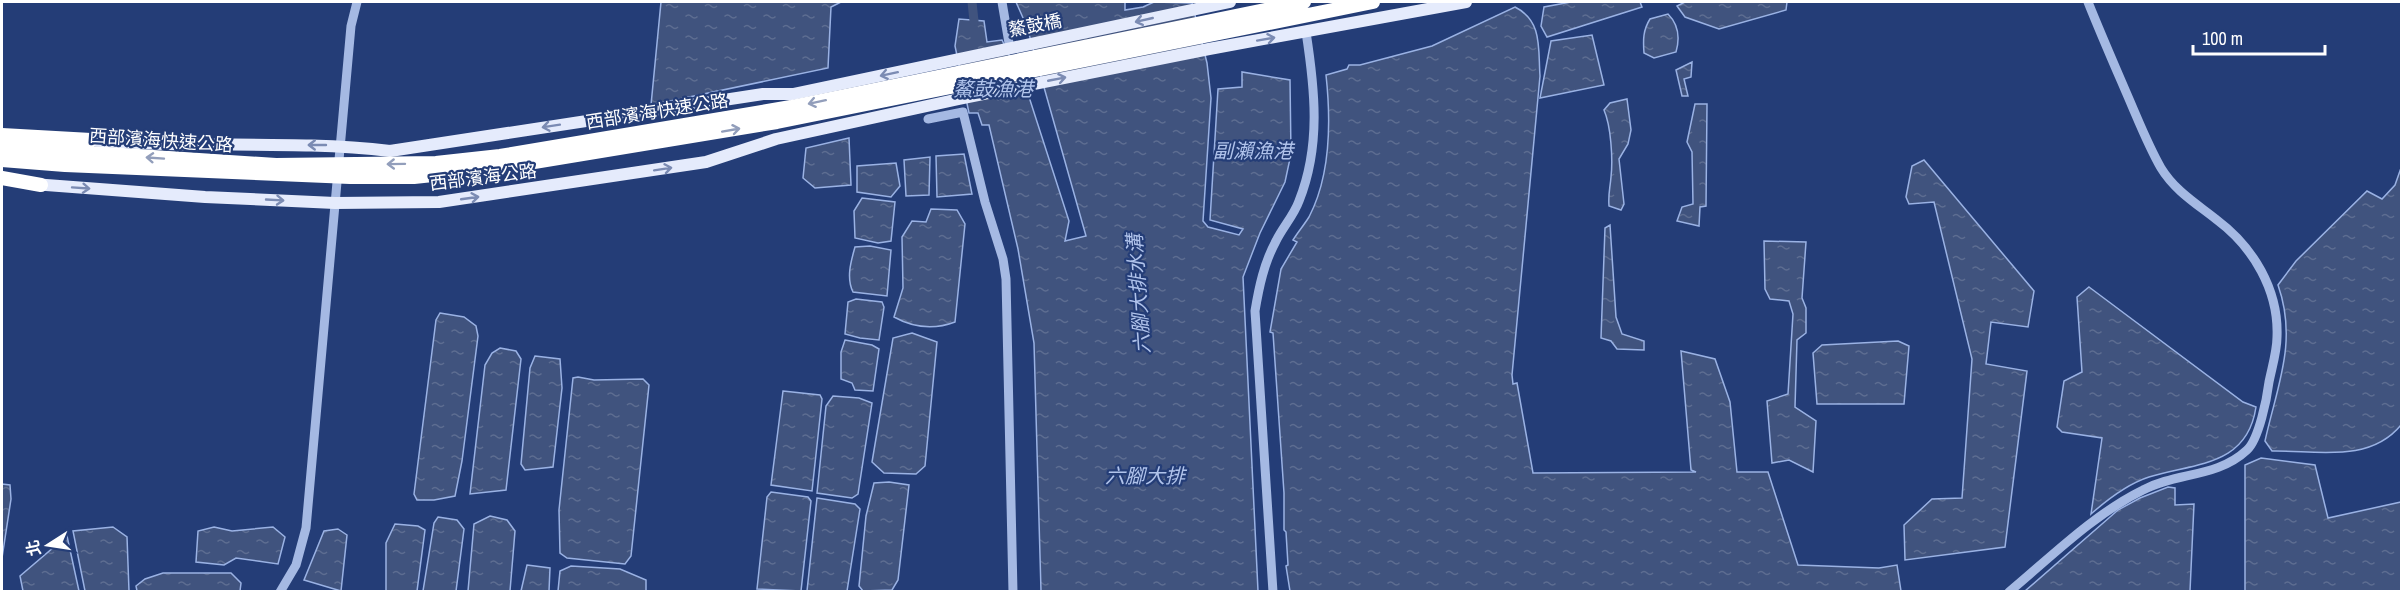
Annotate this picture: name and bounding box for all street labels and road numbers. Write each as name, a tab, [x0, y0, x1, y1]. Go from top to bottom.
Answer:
street label: 鰲鼓橋	[1006, 8, 1064, 42]
street label: 西部濱海快速公路	[584, 87, 730, 135]
street label: 西部濱海快速公路	[88, 123, 234, 157]
street label: 西部濱海公路	[428, 158, 538, 196]

